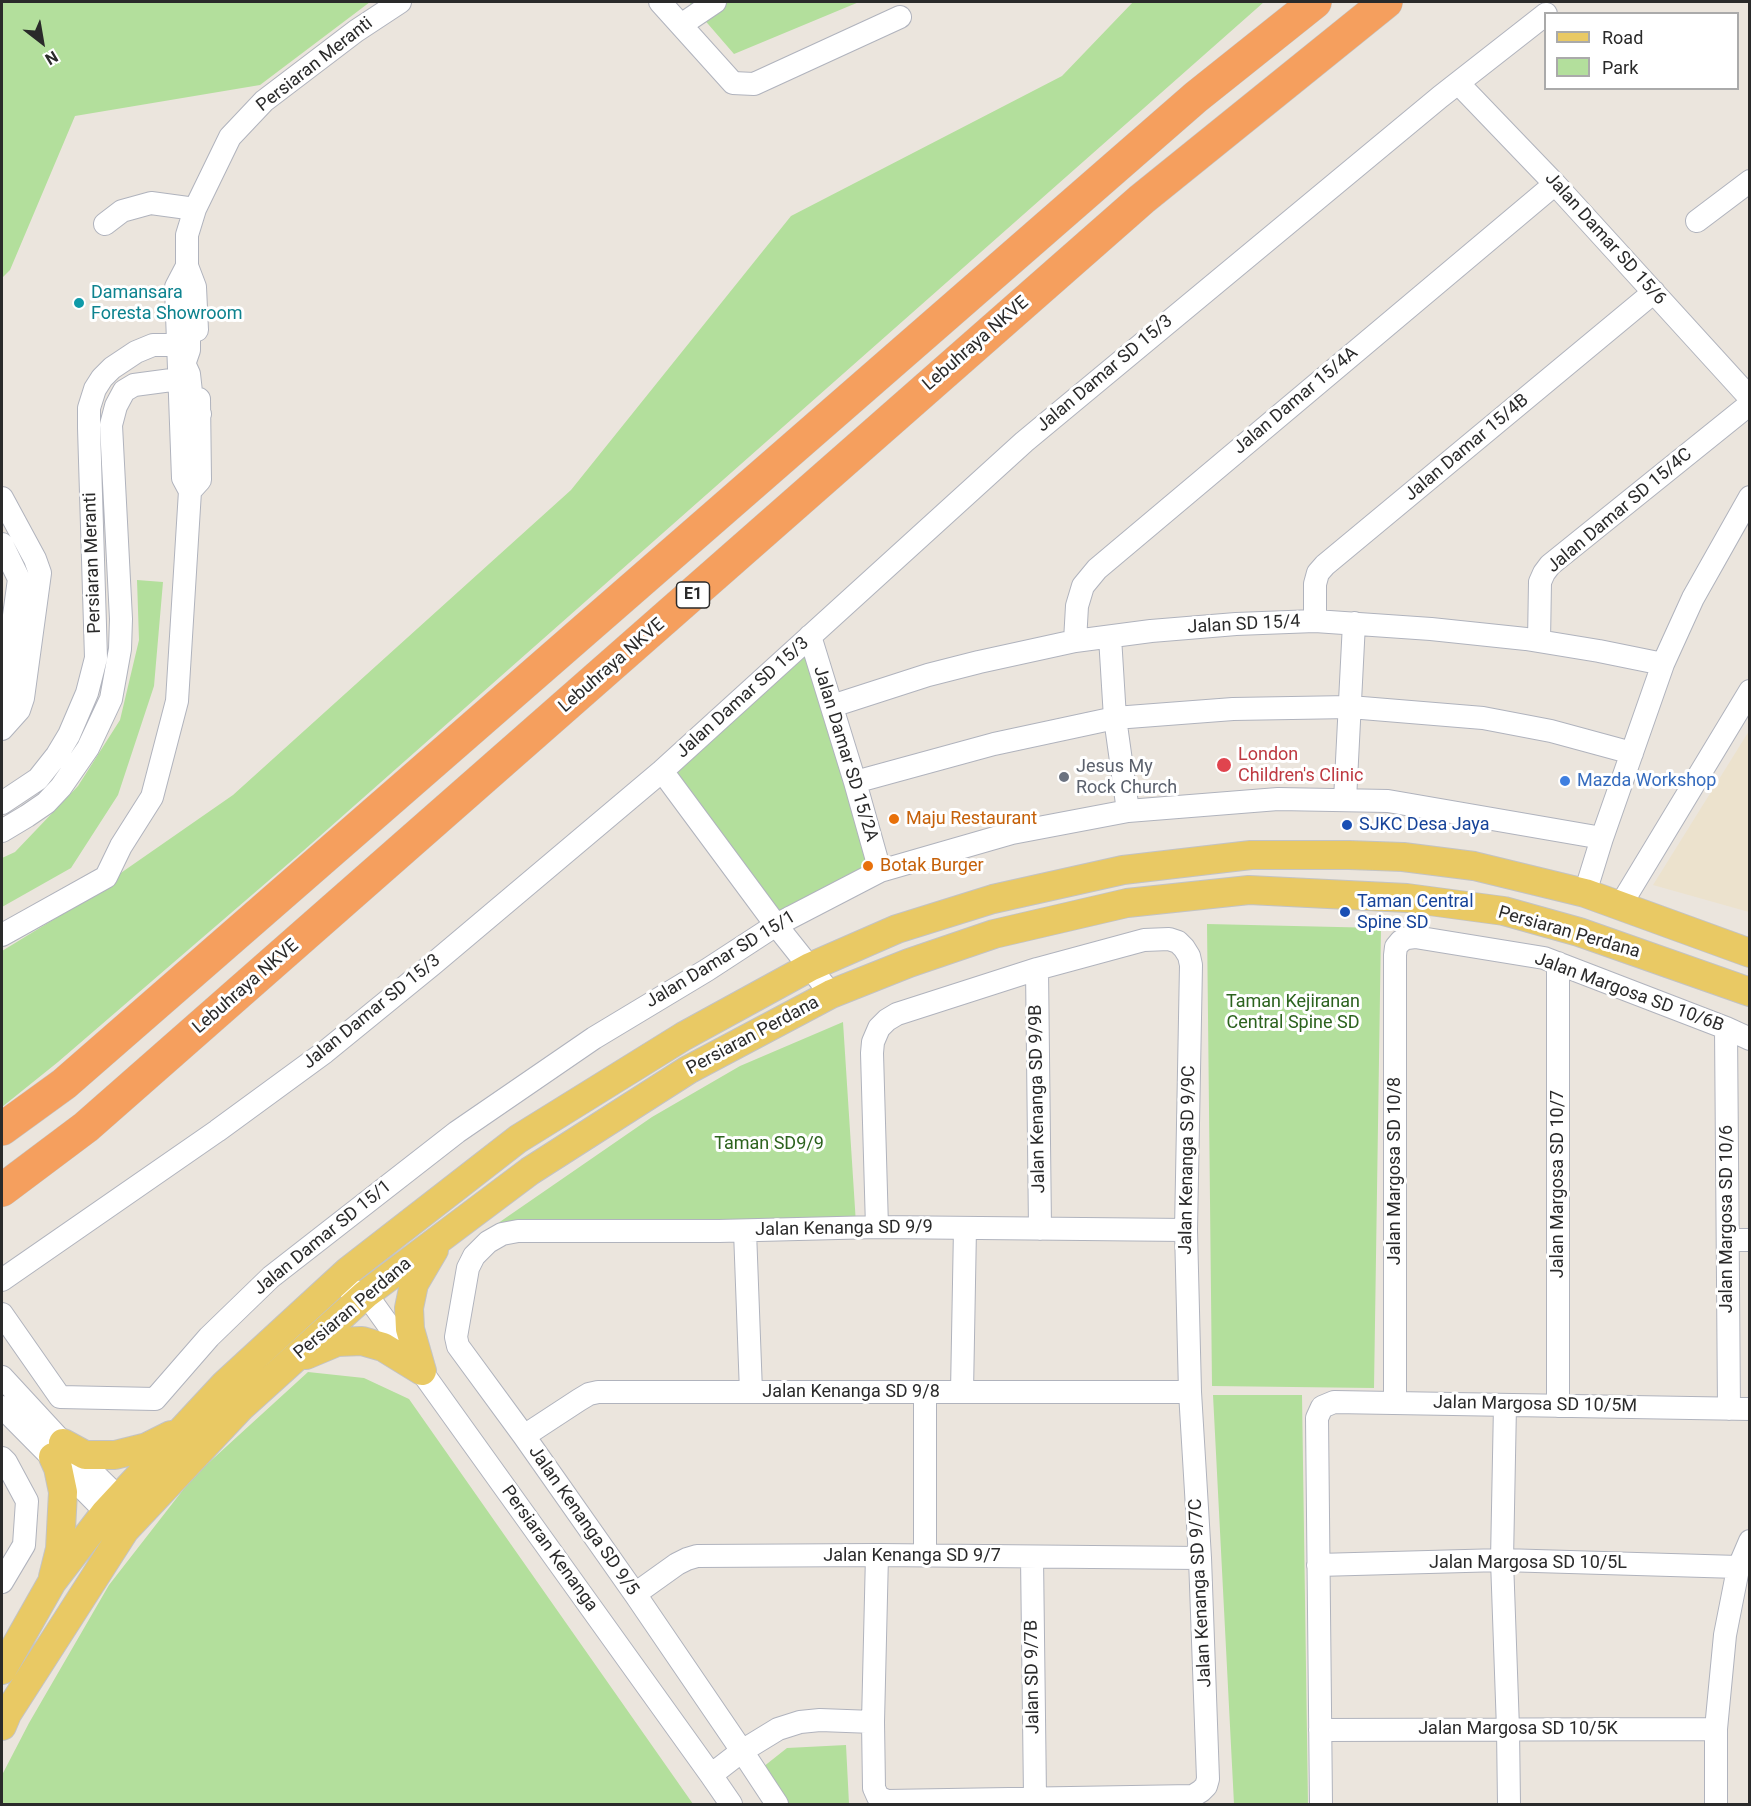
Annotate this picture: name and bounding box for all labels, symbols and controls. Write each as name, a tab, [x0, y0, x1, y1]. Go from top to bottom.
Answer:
north arrow	[12, 12, 72, 72]
legend	[1544, 12, 1739, 90]
street label: Persiaran Meranti	[253, 13, 377, 117]
text: Road	[1602, 27, 1643, 48]
text: N	[42, 47, 61, 69]
text: Park	[1602, 57, 1638, 78]
street label: Jalan Damar SD 15/6	[1540, 168, 1670, 310]
place label: Damansara Foresta Showroom	[91, 282, 243, 324]
street label: Lebuhraya NKVE	[919, 292, 1033, 396]
marker: Damansara Foresta Showroom	[72, 296, 86, 310]
street label: Jalan Damar SD 15/3	[1033, 311, 1177, 437]
street label: Jalan Damar 15/4A	[1229, 343, 1363, 459]
street label: Jalan Damar 15/4B	[1401, 390, 1533, 506]
street label: Jalan Damar SD 15/4C	[1543, 444, 1697, 578]
street label: Persiaran Meranti	[80, 492, 106, 634]
road number: E1	[676, 582, 710, 608]
street label: Jalan SD 15/4	[1187, 611, 1301, 639]
street label: Lebuhraya NKVE	[555, 614, 669, 718]
street label: Jalan Damar SD 15/3	[672, 633, 814, 763]
street label: Jalan Damar SD 15/2A	[808, 664, 882, 844]
place label: London Children's Clinic	[1238, 744, 1363, 786]
place label: Jesus My Rock Church	[1076, 756, 1177, 798]
marker: London Children's Clinic	[1215, 756, 1233, 774]
marker: Jesus My Rock Church	[1057, 770, 1071, 784]
place label: Mazda Workshop	[1577, 770, 1716, 792]
marker: Mazda Workshop	[1558, 774, 1572, 788]
place label: Maju Restaurant	[906, 808, 1037, 830]
marker: Maju Restaurant	[887, 812, 901, 826]
place label: SJKC Desa Jaya	[1359, 814, 1489, 836]
marker: SJKC Desa Jaya	[1340, 818, 1354, 832]
place label: Botak Burger	[880, 855, 984, 877]
marker: Botak Burger	[861, 859, 875, 873]
place label: Taman Central Spine SD	[1357, 891, 1474, 934]
street label: Persiaran Perdana	[1496, 902, 1642, 964]
marker: Taman Central Spine SD	[1338, 905, 1352, 919]
street label: Jalan Damar SD 15/1	[642, 907, 800, 1013]
street label: Lebuhraya NKVE	[189, 935, 303, 1039]
street label: Jalan Margosa SD 10/6B	[1532, 949, 1726, 1037]
street label: Jalan Damar SD 15/3	[299, 950, 445, 1074]
park label: Taman Kejiranan Central Spine SD	[1226, 991, 1360, 1034]
street label: Persiaran Perdana	[683, 992, 823, 1080]
street label: Jalan Kenanga SD 9/9B	[1026, 1004, 1050, 1194]
street label: Jalan Kenanga SD 9/9C	[1176, 1065, 1200, 1255]
street label: Jalan Margosa SD 10/8	[1384, 1077, 1406, 1265]
street label: Jalan Margosa SD 10/7	[1547, 1090, 1569, 1278]
street label: Jalan Margosa SD 10/6	[1716, 1125, 1738, 1313]
park label: Taman SD9/9	[714, 1133, 824, 1155]
street label: Jalan Damar SD 15/1	[250, 1176, 396, 1300]
street label: Jalan Kenanga SD 9/9	[755, 1217, 933, 1241]
street label: Persiaran Perdana	[290, 1254, 416, 1364]
street label: Jalan Kenanga SD 9/8	[762, 1381, 940, 1403]
street label: Jalan Margosa SD 10/5M	[1433, 1392, 1637, 1418]
street label: Jalan Kenanga SD 9/5	[523, 1442, 643, 1600]
street label: Persiaran Kenanga	[496, 1482, 602, 1616]
street label: Jalan Kenanga SD 9/7C	[1185, 1498, 1217, 1688]
street label: Jalan Kenanga SD 9/7	[823, 1545, 1001, 1567]
street label: Jalan Margosa SD 10/5L	[1429, 1552, 1627, 1574]
street label: Jalan SD 9/7B	[1021, 1620, 1045, 1734]
street label: Jalan Margosa SD 10/5K	[1418, 1718, 1618, 1740]

